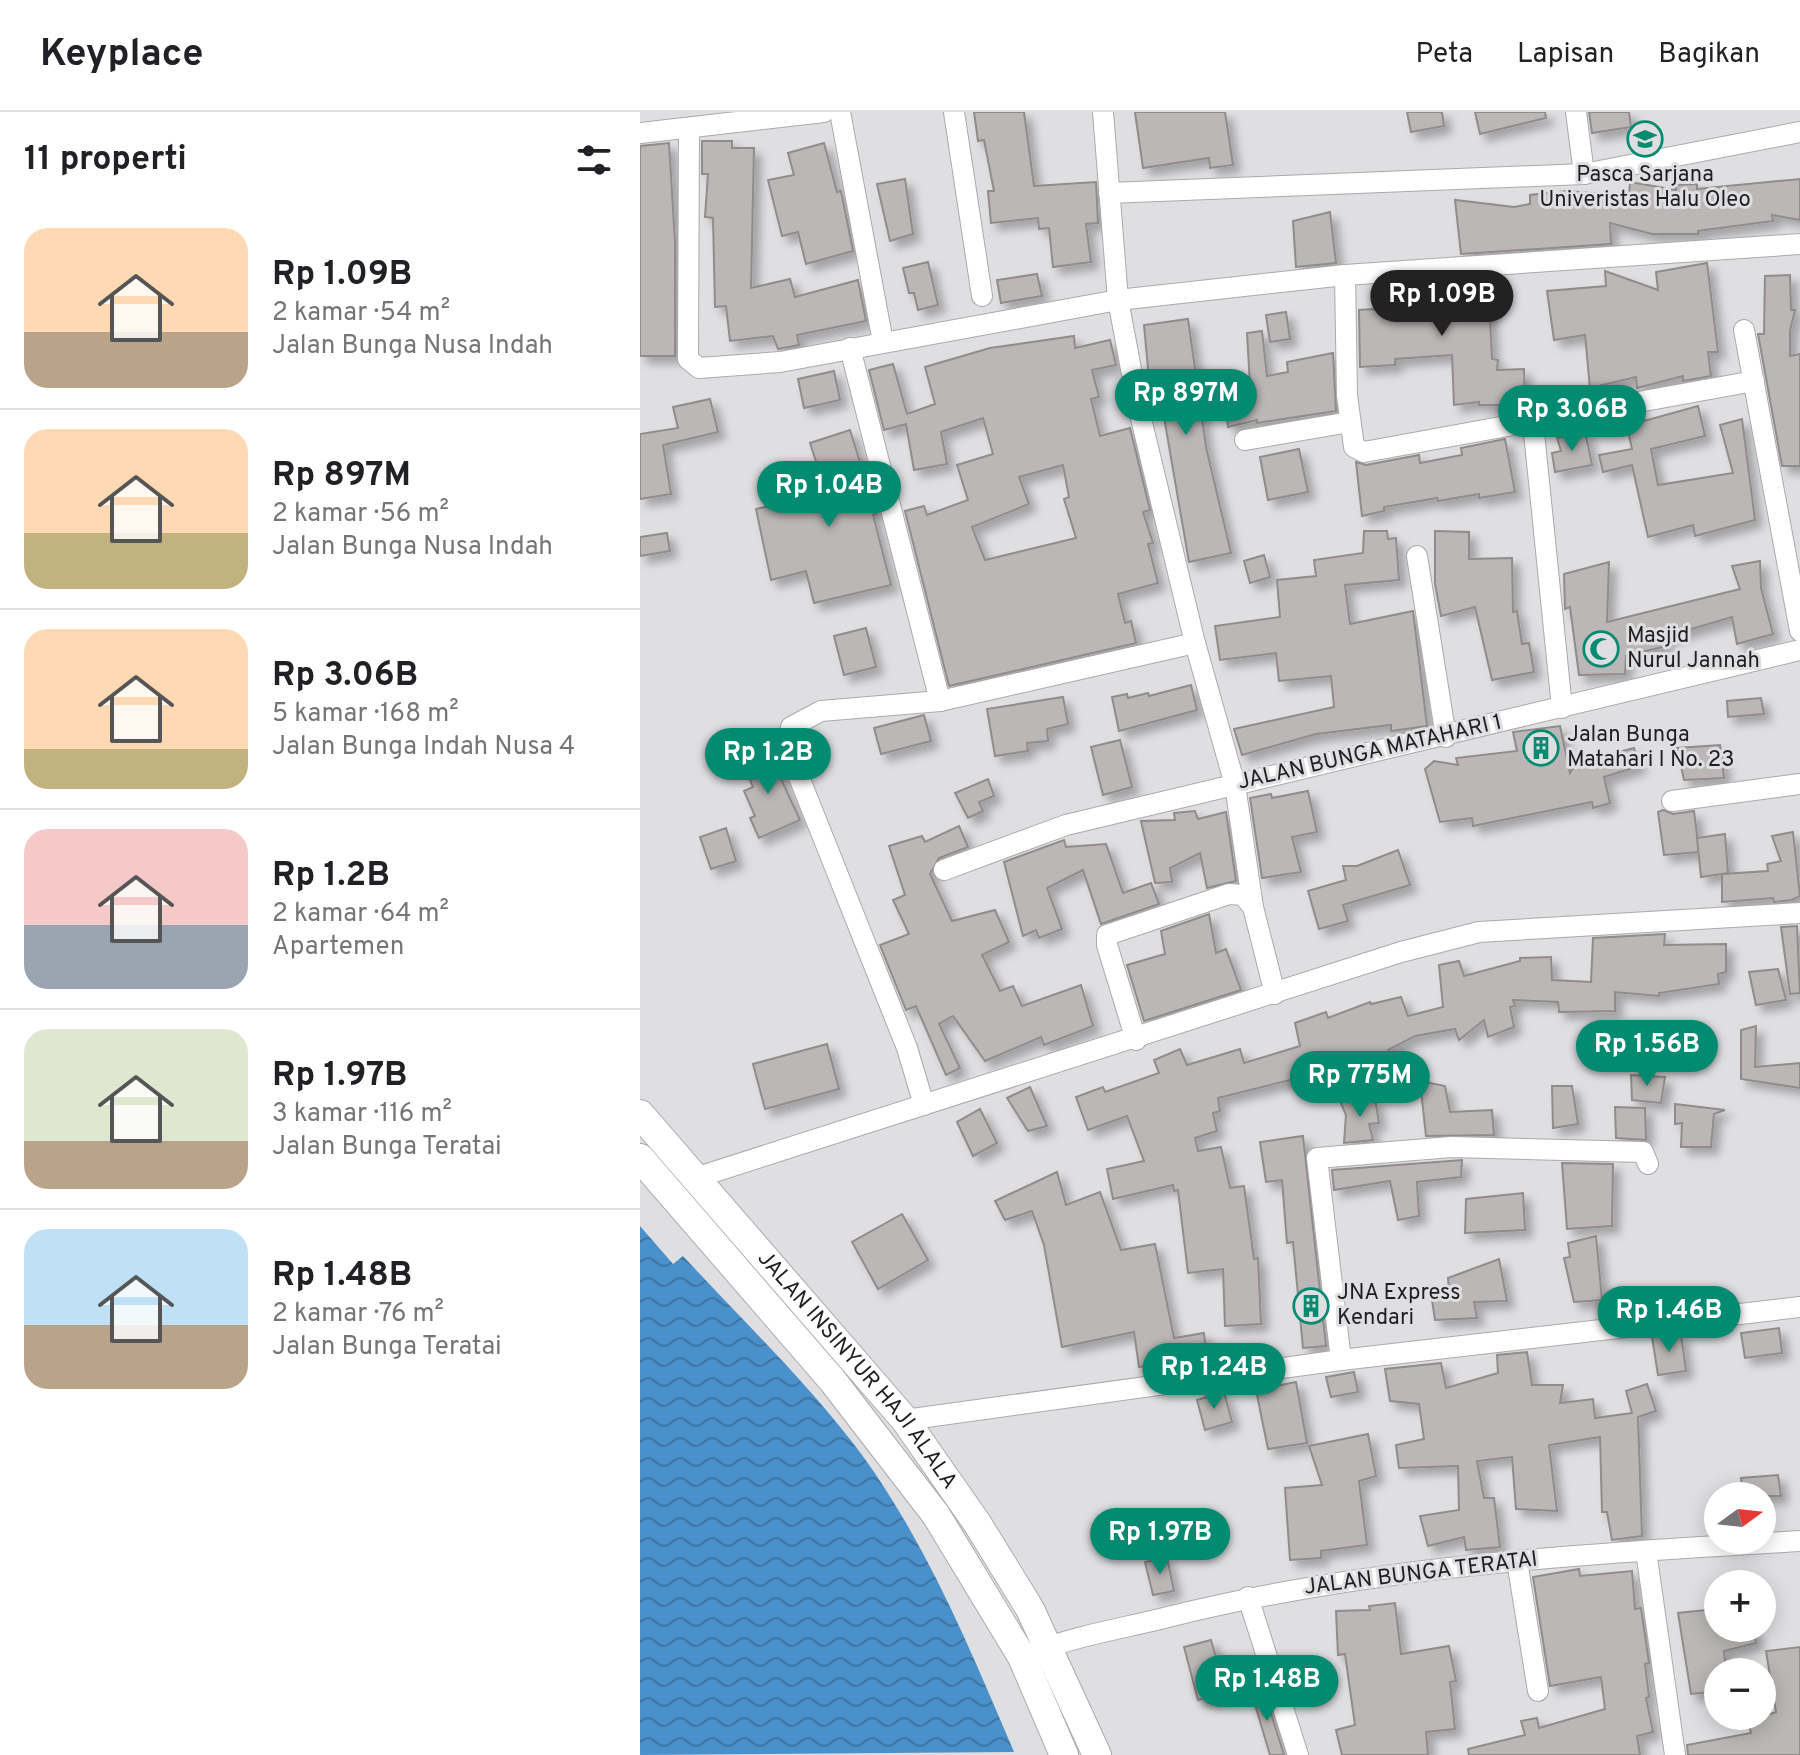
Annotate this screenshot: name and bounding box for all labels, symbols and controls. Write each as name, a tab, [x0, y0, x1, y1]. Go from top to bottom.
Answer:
text: Keyplace	[40, 31, 204, 80]
text: Peta	[1415, 37, 1473, 73]
text: Lapisan	[1517, 37, 1614, 73]
text: Bagikan	[1658, 37, 1760, 73]
school or university icon: Pasca Sarjana Univeristas Halu Oleo	[1626, 120, 1664, 158]
icon: filters	[572, 138, 616, 182]
text: 11 properti	[24, 139, 187, 182]
place label: Pasca Sarjana Univeristas Halu Oleo	[1539, 162, 1751, 214]
text: Rp 1.09B	[272, 254, 412, 297]
icon: home	[88, 260, 184, 356]
pin: Rp 1.09B	[1359, 270, 1525, 338]
text: Rp 1.09B	[1388, 279, 1496, 312]
text: 2 kamar · 54 m²	[272, 297, 450, 330]
text: Jalan Bunga Nusa Indah	[272, 330, 553, 363]
pin: Rp 897M	[1112, 369, 1260, 437]
text: Rp 897M	[1133, 378, 1239, 411]
pin: Rp 3.06B	[1489, 385, 1655, 453]
text: Rp 3.06B	[1516, 394, 1628, 427]
text: Rp 897M	[272, 455, 411, 498]
icon: home	[88, 461, 184, 557]
pin: Rp 1.04B	[746, 461, 912, 529]
text: Rp 1.04B	[775, 470, 883, 503]
text: 2 kamar · 56 m²	[272, 498, 449, 531]
text: Jalan Bunga Nusa Indah	[272, 531, 553, 564]
place label: Masjid Nurul Jannah	[1627, 623, 1760, 675]
mosque icon: Masjid Nurul Jannah	[1582, 630, 1620, 668]
text: Rp 3.06B	[272, 655, 418, 698]
icon: home	[88, 661, 184, 757]
text: 5 kamar · 168 m²	[272, 698, 459, 731]
street label: JALAN BUNGA MATAHARI 1	[1235, 709, 1505, 797]
place label: Jalan Bunga Matahari I No. 23	[1567, 722, 1735, 774]
pin: Rp 1.2B	[694, 728, 842, 796]
building icon: Jalan Bunga Matahari I No. 23	[1522, 729, 1560, 767]
text: Jalan Bunga Indah Nusa 4	[272, 731, 575, 764]
text: Rp 1.2B	[723, 737, 813, 770]
text: Rp 1.2B	[272, 855, 390, 898]
icon: home	[88, 861, 184, 957]
text: 2 kamar · 64 m²	[272, 898, 449, 931]
text: Apartemen	[272, 931, 404, 964]
pin: Rp 1.56B	[1564, 1020, 1730, 1088]
text: Rp 1.56B	[1594, 1029, 1700, 1062]
pin: Rp 775M	[1286, 1051, 1434, 1119]
text: Rp 1.97B	[272, 1055, 408, 1098]
text: Rp 775M	[1308, 1060, 1412, 1093]
icon: home	[88, 1061, 184, 1157]
text: 3 kamar · 116 m²	[272, 1098, 452, 1131]
text: Jalan Bunga Teratai	[272, 1131, 502, 1164]
street label: JALAN INSINYUR HAJI ALALA	[751, 1245, 963, 1495]
text: Rp 1.48B	[272, 1255, 412, 1298]
icon: home	[88, 1261, 184, 1357]
place label: JNA Express Kendari	[1337, 1280, 1461, 1332]
pin: Rp 1.46B	[1586, 1286, 1752, 1354]
building icon: JNA Express Kendari	[1292, 1287, 1330, 1325]
text: Rp 1.46B	[1616, 1295, 1722, 1328]
text: 2 kamar · 76 m²	[272, 1298, 444, 1331]
text: Jalan Bunga Teratai	[272, 1331, 502, 1364]
pin: Rp 1.24B	[1131, 1343, 1297, 1411]
text: Rp 1.24B	[1161, 1352, 1267, 1385]
north arrow	[1704, 1482, 1776, 1554]
map controls	[1704, 1482, 1776, 1730]
pin: Rp 1.97B	[1077, 1508, 1243, 1576]
text: Rp 1.97B	[1108, 1517, 1212, 1550]
street label: JALAN BUNGA TERATAI	[1303, 1546, 1539, 1602]
button: +	[1704, 1570, 1776, 1642]
pin: Rp 1.48B	[1184, 1655, 1350, 1723]
button: −	[1704, 1658, 1776, 1730]
text: Rp 1.48B	[1213, 1664, 1321, 1697]

